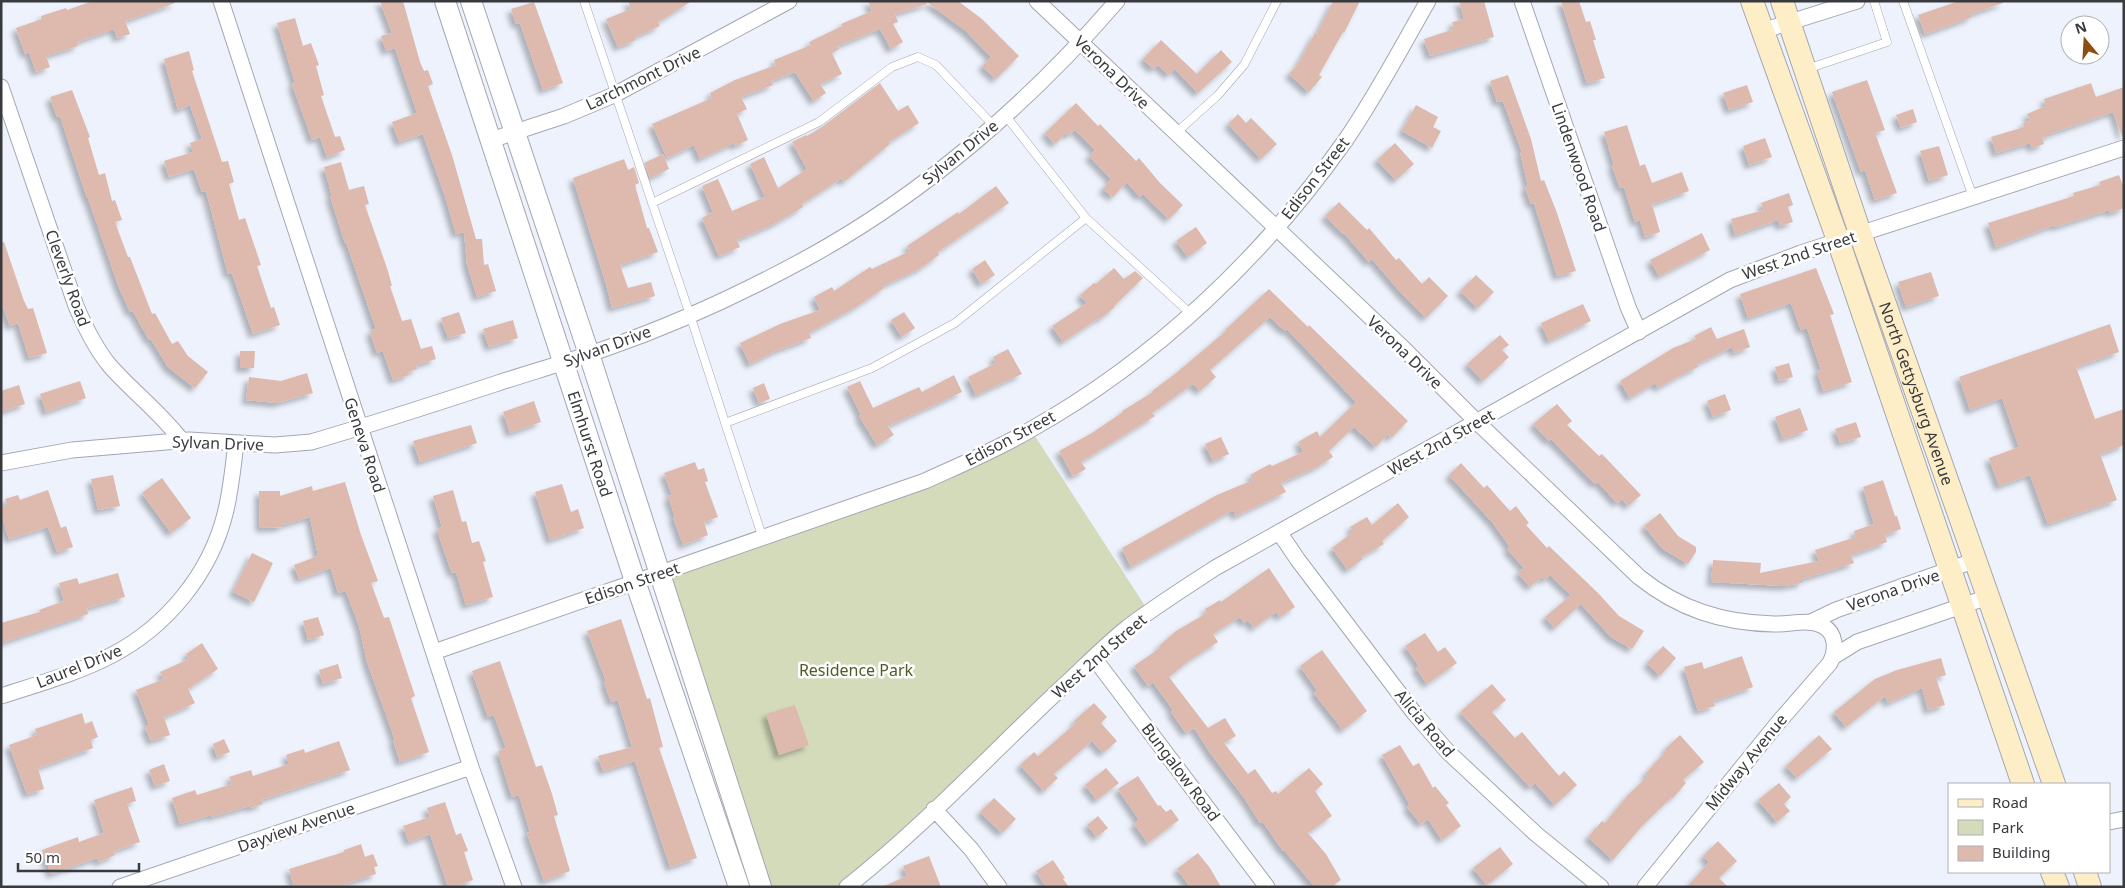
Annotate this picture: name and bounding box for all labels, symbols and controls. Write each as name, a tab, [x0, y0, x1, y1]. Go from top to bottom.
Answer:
north arrow	[2060, 15, 2110, 65]
text: N	[2072, 16, 2089, 38]
street label: Verona Drive	[1070, 30, 1154, 114]
street label: Larchmont Drive	[582, 41, 704, 115]
street label: Lindenwood Road	[1547, 99, 1611, 235]
street label: Sylvan Drive	[917, 115, 1003, 189]
street label: Edison Street	[1276, 132, 1354, 224]
street label: West 2nd Street	[1739, 225, 1859, 285]
street label: Cleverly Road	[40, 226, 96, 330]
street label: North Gettysburg Avenue	[1874, 299, 1959, 488]
street label: Verona Drive	[1363, 310, 1447, 394]
street label: Sylvan Drive	[560, 320, 654, 372]
street label: Elmhurst Road	[562, 388, 618, 500]
street label: Geneva Road	[339, 395, 391, 495]
street label: West 2nd Street	[1384, 403, 1499, 480]
street label: Edison Street	[961, 405, 1059, 471]
street label: Sylvan Drive	[172, 430, 264, 456]
street label: Edison Street	[582, 556, 683, 610]
street label: Verona Drive	[1844, 564, 1942, 616]
street label: West 2nd Street	[1047, 609, 1151, 703]
street label: Laurel Drive	[33, 639, 125, 693]
park label: Residence Park	[799, 659, 914, 681]
street label: Alicia Road	[1390, 685, 1460, 761]
street label: Midway Avenue	[1700, 709, 1792, 815]
street label: Bungalow Road	[1137, 718, 1225, 826]
legend	[1948, 783, 2110, 873]
text: Road	[1992, 792, 2028, 812]
street label: Dayview Avenue	[234, 797, 358, 857]
text: Park	[1992, 817, 2024, 837]
scale bar	[18, 840, 139, 872]
text: Building	[1992, 842, 2050, 862]
text: 50 m	[25, 847, 60, 867]

